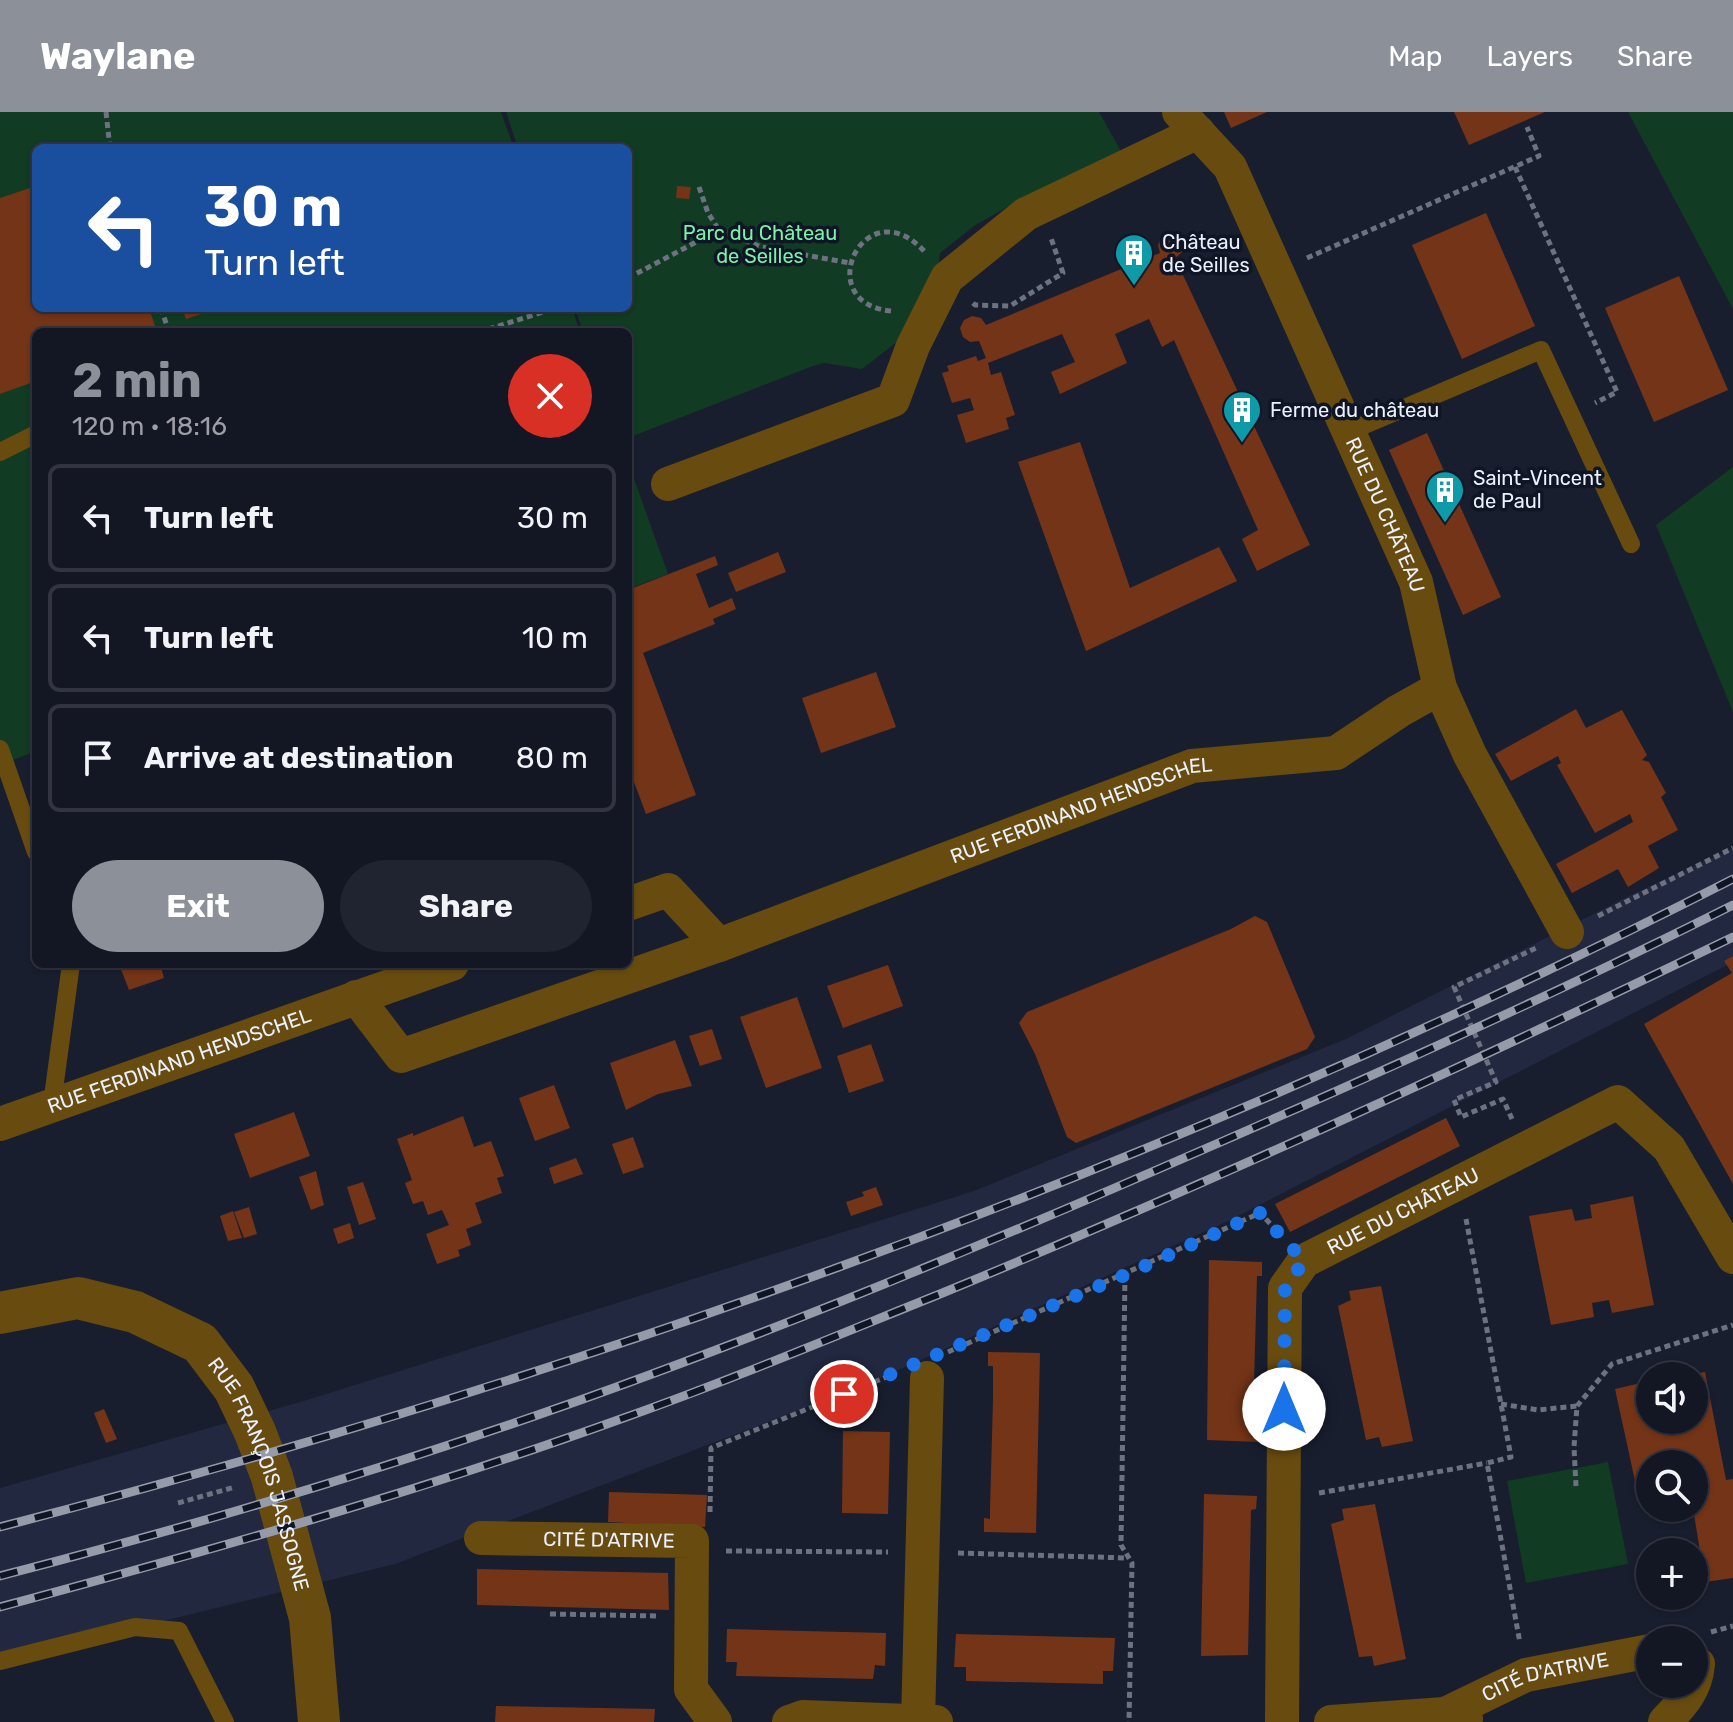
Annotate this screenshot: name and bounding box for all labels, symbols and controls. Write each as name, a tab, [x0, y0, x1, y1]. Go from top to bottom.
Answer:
text: Waylane	[40, 33, 196, 79]
text: Map	[1388, 40, 1443, 73]
text: Layers	[1487, 40, 1573, 73]
text: Share	[1617, 40, 1693, 73]
text: 30 m	[204, 174, 342, 240]
icon: left	[72, 176, 176, 280]
park label: Parc du Château de Seilles	[683, 221, 837, 268]
place label: Château de Seilles	[1162, 230, 1250, 277]
building icon: Château de Seilles	[1113, 232, 1155, 287]
text: Turn left	[204, 241, 345, 284]
text: 2 min	[72, 352, 202, 409]
button: close	[508, 354, 592, 438]
building icon: Ferme du château	[1221, 389, 1263, 444]
place label: Ferme du château	[1270, 398, 1439, 422]
text: 120 m · 18:16	[72, 411, 227, 442]
street label: RUE DU CHÂTEAU	[1341, 433, 1430, 594]
place label: Saint-Vincent de Paul	[1473, 466, 1602, 513]
building icon: Saint-Vincent de Paul	[1424, 469, 1466, 524]
icon: left	[76, 496, 120, 540]
text: Turn left	[144, 500, 274, 536]
text: 30 m	[517, 500, 588, 536]
icon: left	[76, 616, 120, 660]
text: Turn left	[144, 620, 274, 656]
text: 10 m	[522, 620, 588, 656]
icon: arrive	[76, 736, 120, 780]
text: Arrive at destination	[144, 740, 454, 776]
text: 80 m	[516, 740, 588, 776]
street label: RUE FERDINAND HENDSCHEL	[947, 752, 1213, 868]
button: Exit	[72, 860, 324, 952]
button: Share	[340, 860, 592, 952]
street label: RUE FERDINAND HENDSCHEL	[44, 1003, 314, 1118]
street label: RUE DU CHÂTEAU	[1323, 1162, 1483, 1259]
street label: RUE FRANÇOIS JASSOGNE	[203, 1353, 314, 1594]
pin	[810, 1360, 878, 1428]
map controls	[1636, 1362, 1708, 1698]
button: sound	[1636, 1362, 1708, 1434]
position arrow	[1242, 1367, 1326, 1451]
icon: arrive	[822, 1372, 866, 1416]
button: search	[1636, 1450, 1708, 1522]
street label: CITÉ D'ATRIVE	[543, 1527, 675, 1553]
button: +	[1636, 1538, 1708, 1610]
button: −	[1636, 1626, 1708, 1698]
street label: CITÉ D'ATRIVE	[1478, 1647, 1611, 1706]

